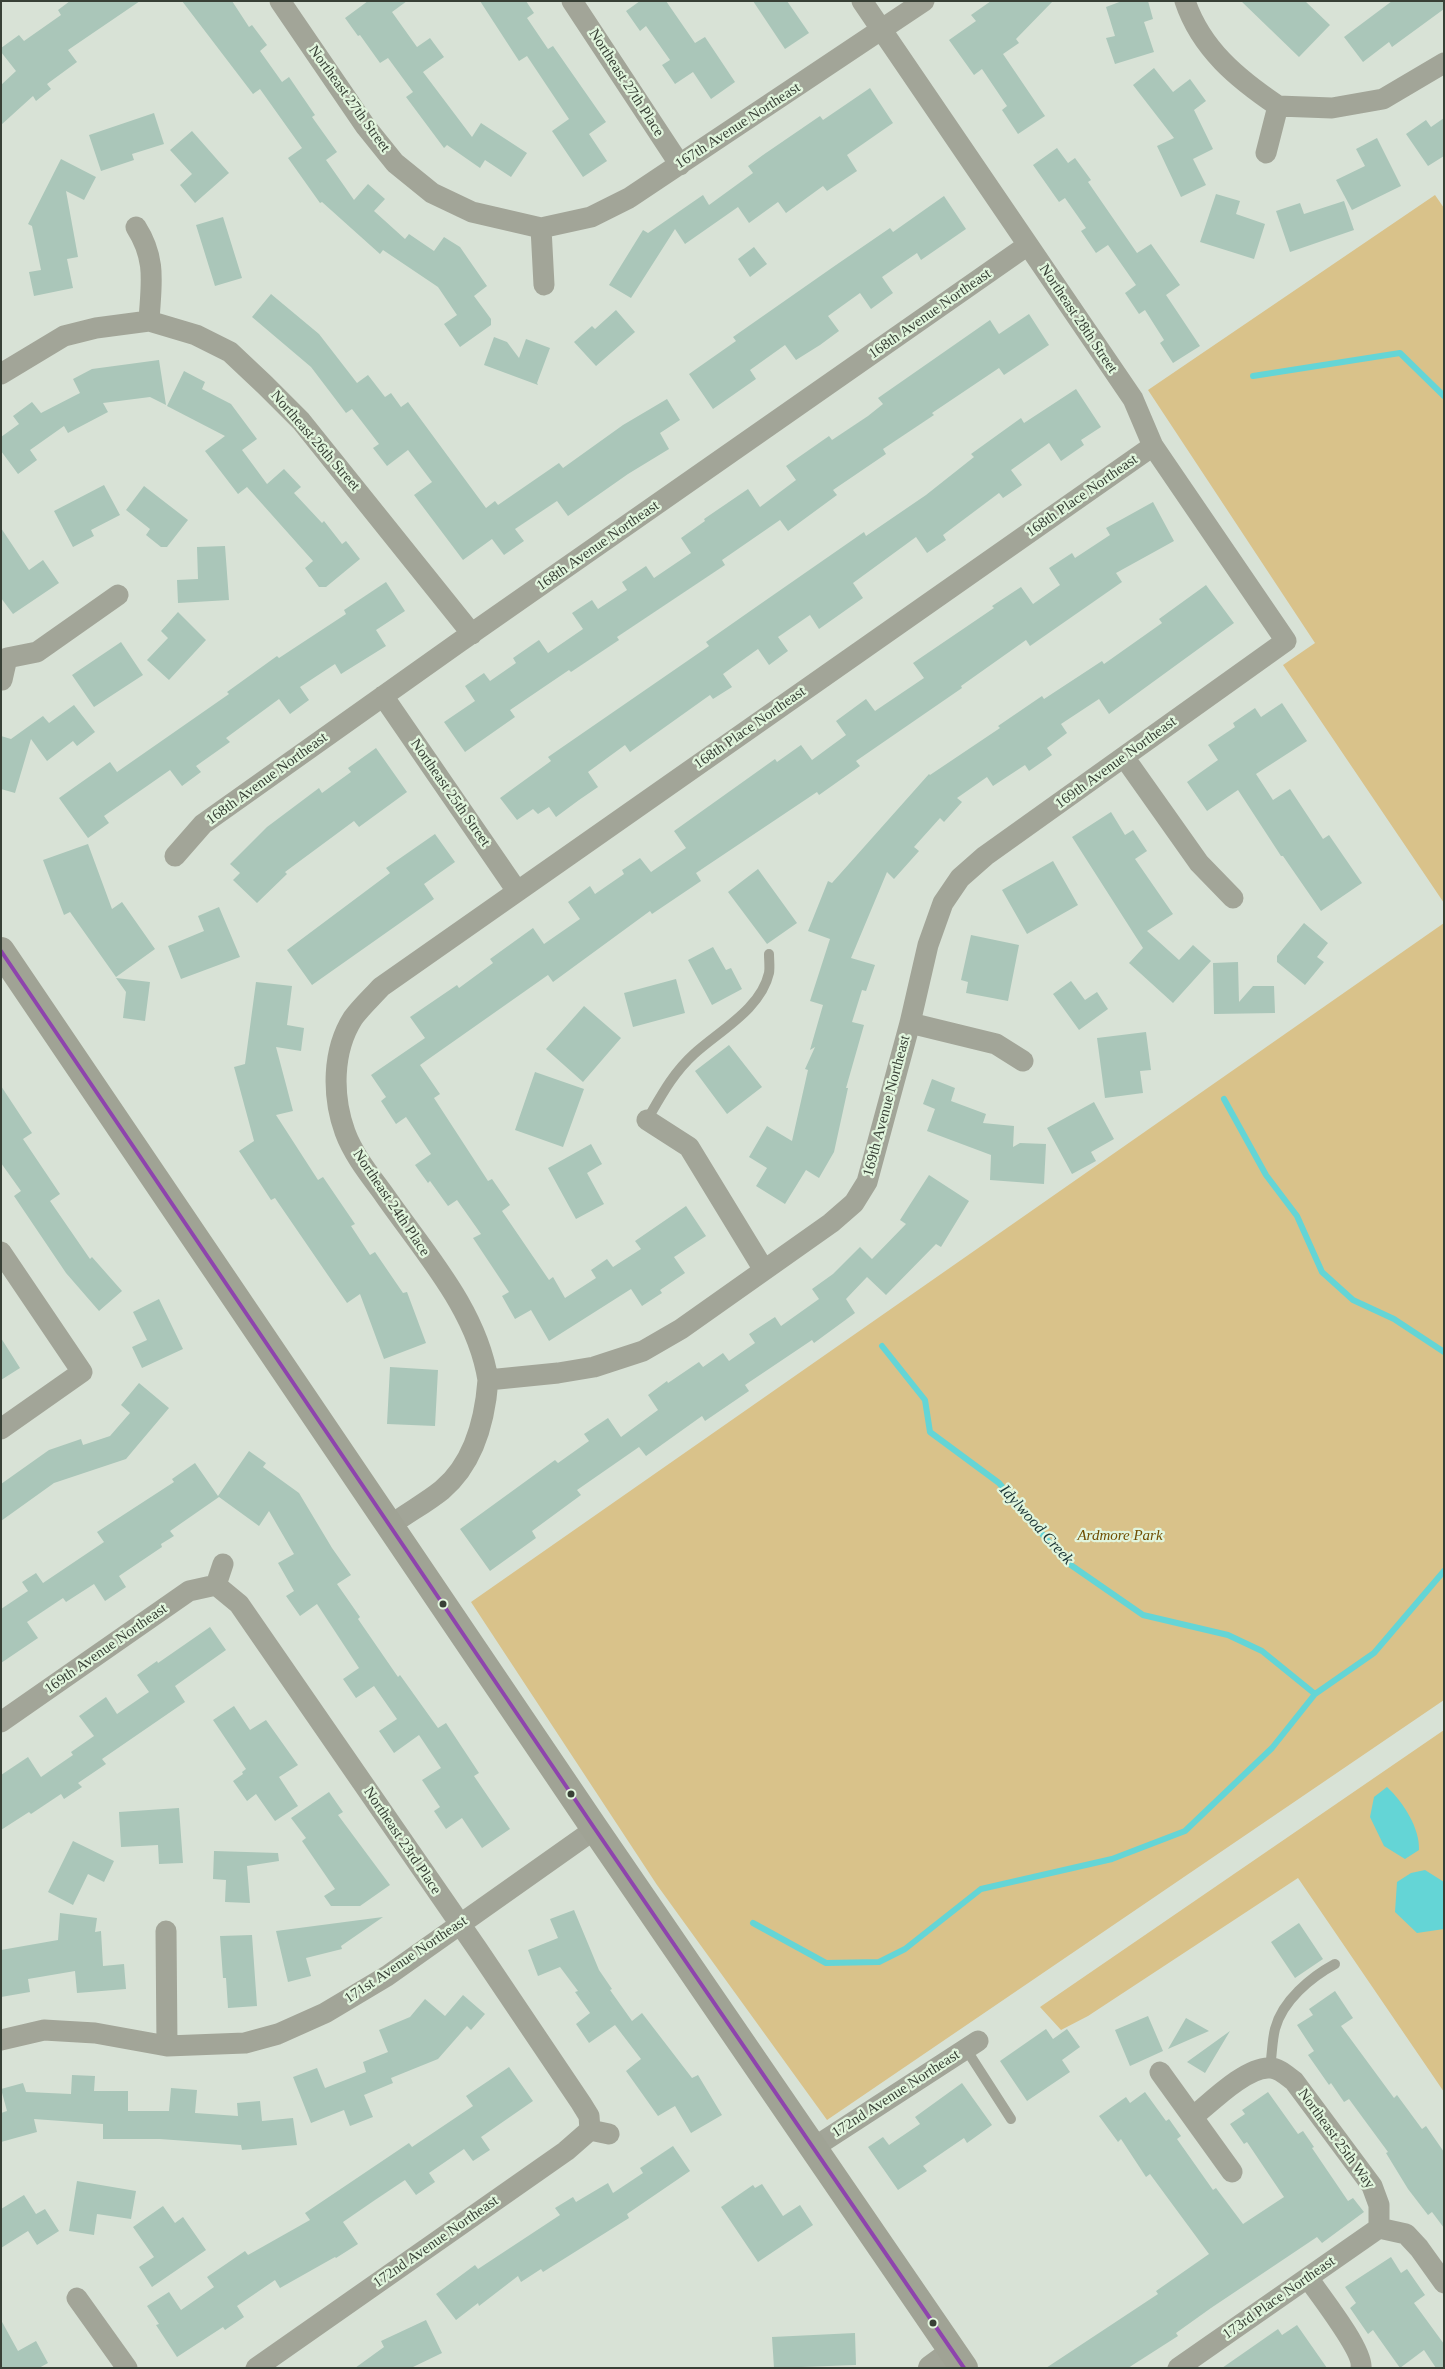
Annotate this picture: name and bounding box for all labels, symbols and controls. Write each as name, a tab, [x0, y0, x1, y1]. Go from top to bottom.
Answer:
street label: Northeast 27th Place	[584, 26, 668, 140]
street label: Northeast 27th Street	[304, 42, 394, 156]
street label: 167th Avenue Northeast	[672, 79, 804, 173]
street label: Northeast 28th Street	[1035, 261, 1121, 377]
street label: 168th Avenue Northeast	[865, 265, 995, 363]
street label: Northeast 26th Street	[266, 387, 364, 495]
street label: 168th Place Northeast	[1023, 451, 1141, 541]
street label: 168th Avenue Northeast	[533, 497, 663, 595]
street label: 168th Place Northeast	[691, 683, 809, 773]
street label: 169th Avenue Northeast	[1052, 713, 1180, 813]
street label: 168th Avenue Northeast	[203, 729, 331, 829]
street label: Northeast 25th Street	[406, 736, 494, 850]
street label: 169th Avenue Northeast	[859, 1033, 915, 1179]
street label: Northeast 24th Place	[349, 1146, 433, 1260]
water label: Idylwood Creek	[995, 1481, 1077, 1569]
park label: Ardmore Park	[1077, 1527, 1163, 1545]
unlabelled marker	[438, 1599, 448, 1609]
street label: 169th Avenue Northeast	[41, 1600, 171, 1698]
street label: Northeast 23rd Place	[359, 1784, 445, 1898]
unlabelled marker	[566, 1789, 576, 1799]
street label: 171st Avenue Northeast	[341, 1912, 471, 2008]
street label: 172nd Avenue Northeast	[829, 2046, 963, 2142]
street label: Northeast 25th Way	[1294, 2085, 1378, 2193]
street label: 172nd Avenue Northeast	[370, 2192, 502, 2292]
street label: 173rd Place Northeast	[1219, 2252, 1339, 2344]
unlabelled marker	[928, 2318, 938, 2328]

